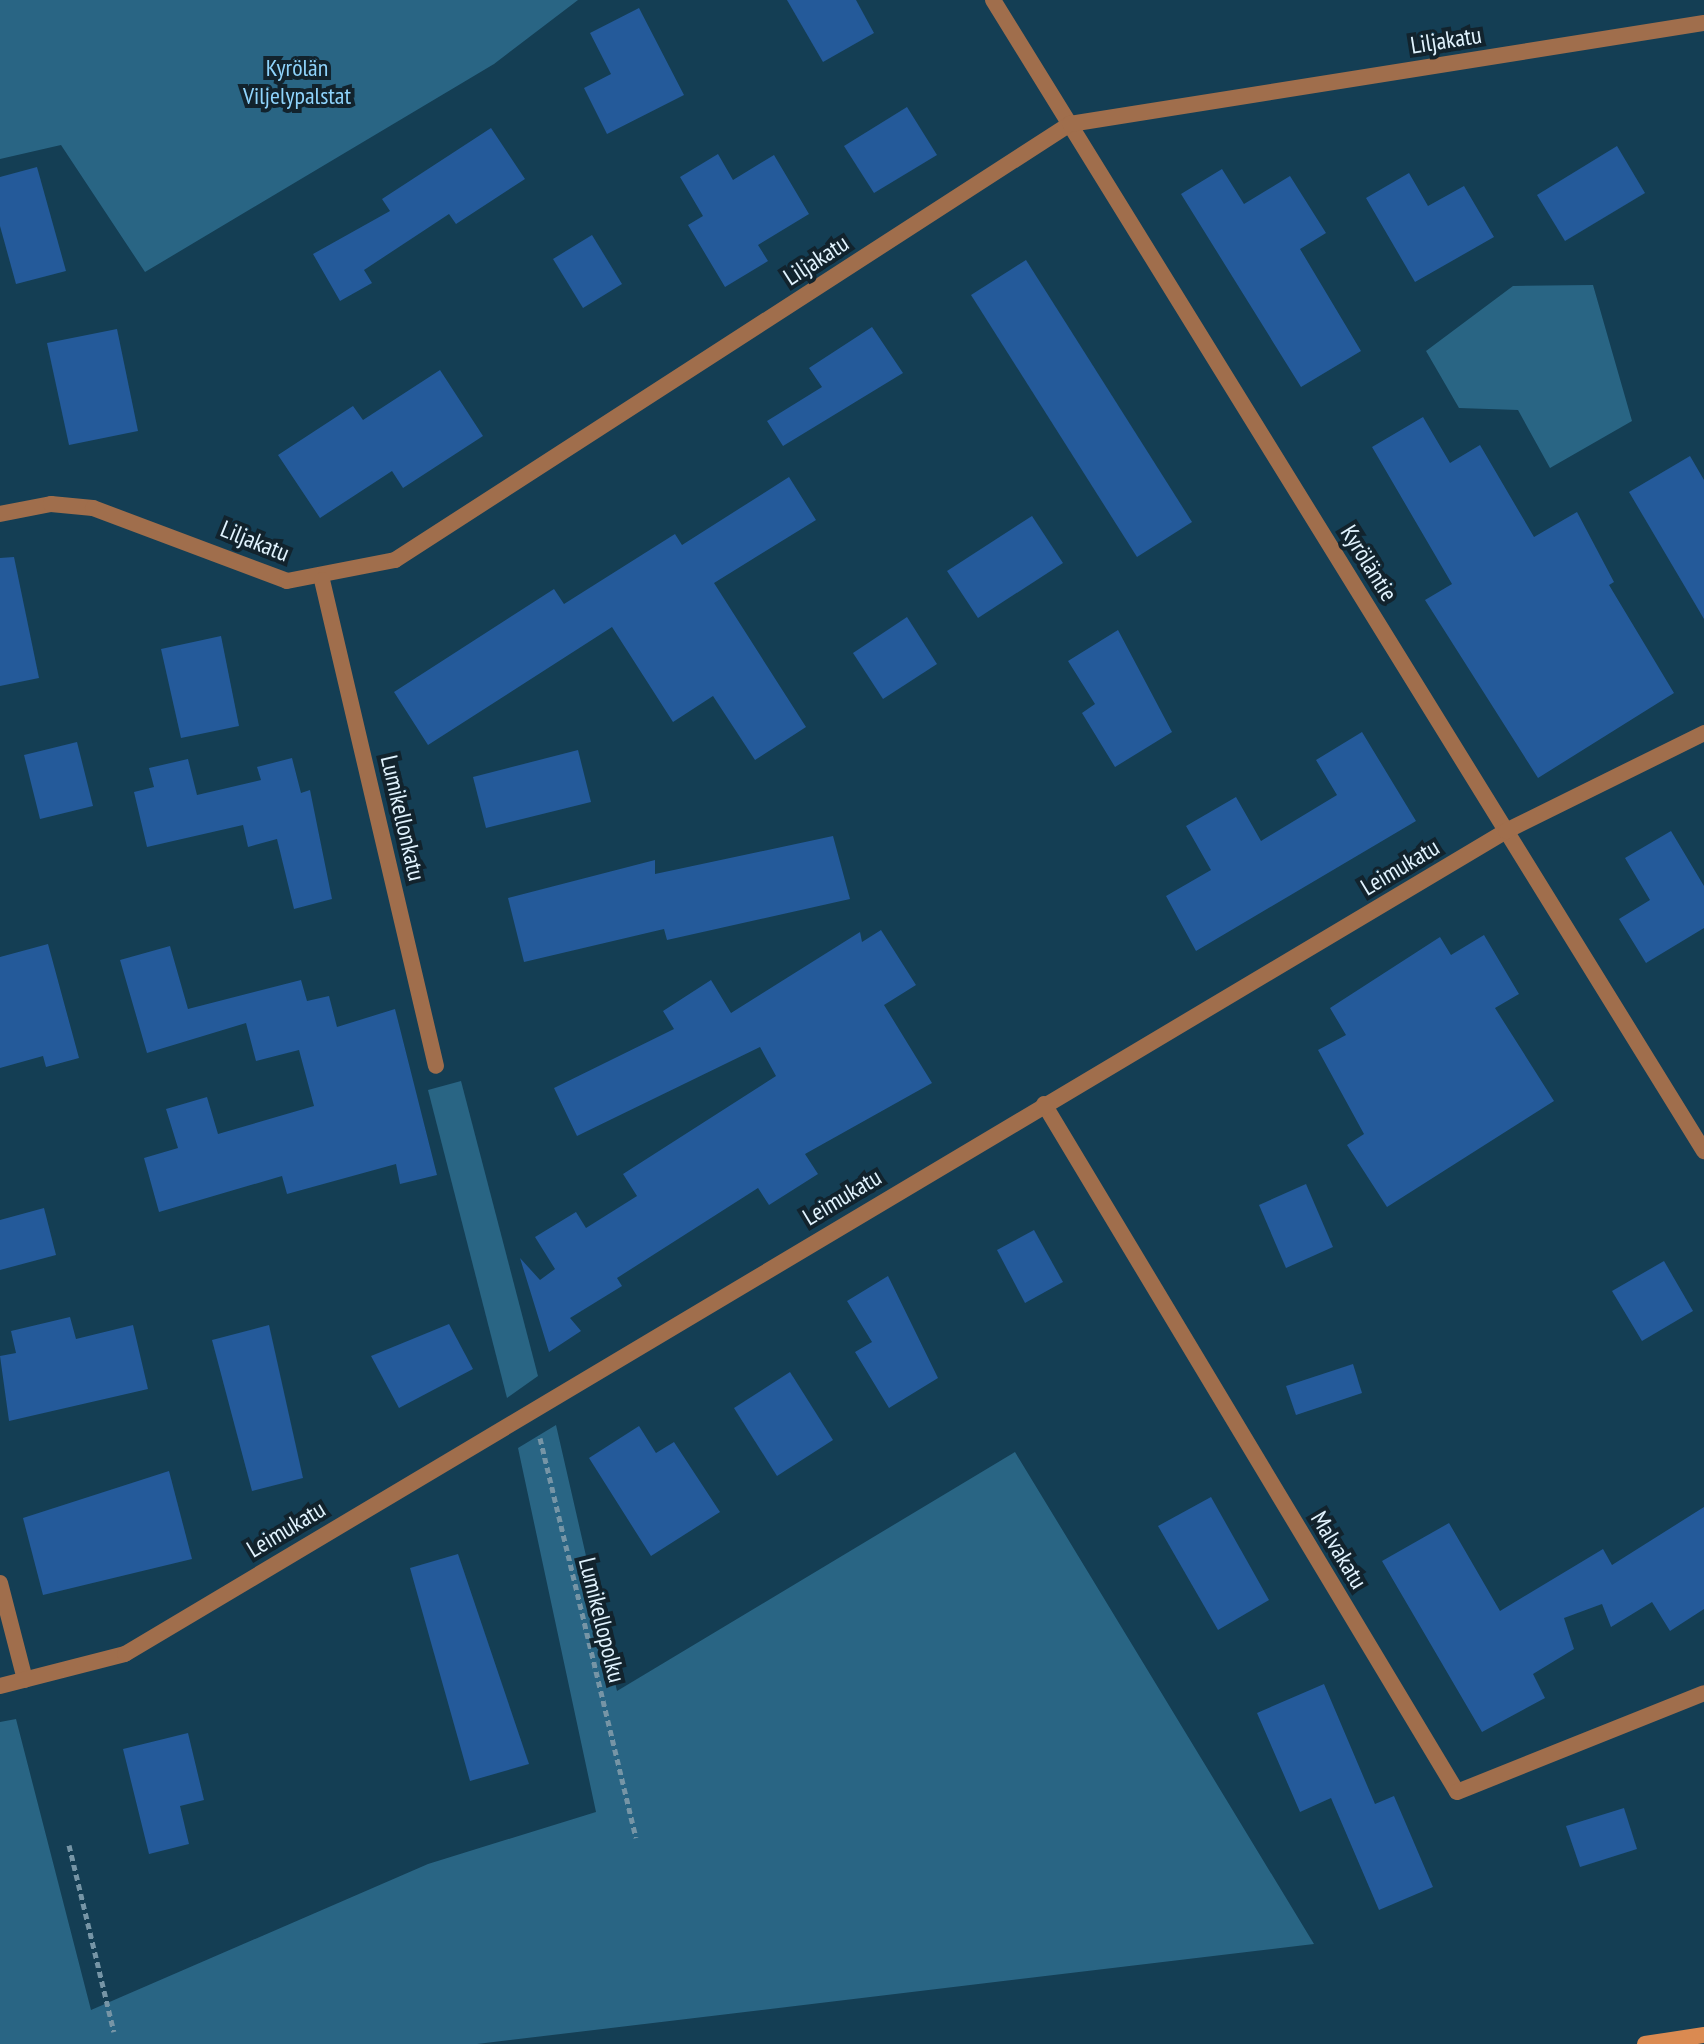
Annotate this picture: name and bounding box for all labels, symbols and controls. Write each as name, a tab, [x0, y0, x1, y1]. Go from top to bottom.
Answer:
street label: Liljakatu	[1408, 20, 1484, 60]
park label: Kyrölän Viljelypalstat	[243, 54, 351, 110]
street label: Liljakatu	[778, 228, 854, 292]
street label: Liljakatu	[216, 514, 294, 568]
street label: Kyröläntie	[1334, 520, 1404, 606]
street label: Lumikellonkatu	[375, 752, 431, 884]
street label: Leimukatu	[1356, 833, 1444, 901]
street label: Leimukatu	[798, 1163, 886, 1231]
street label: Leimukatu	[242, 1495, 330, 1563]
street label: Malvakatu	[1305, 1506, 1373, 1594]
street label: Lumikellopolku	[573, 1555, 631, 1685]

